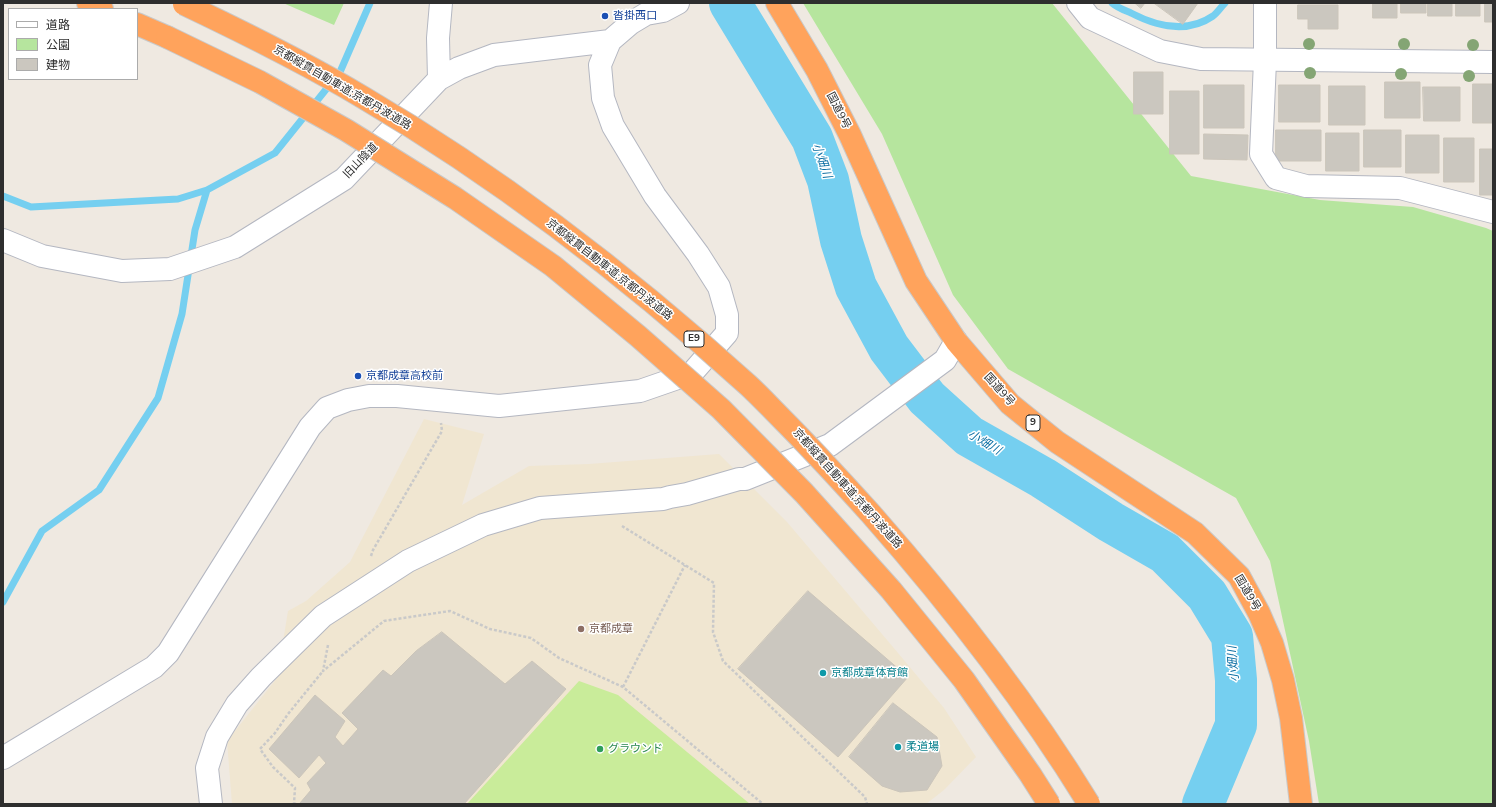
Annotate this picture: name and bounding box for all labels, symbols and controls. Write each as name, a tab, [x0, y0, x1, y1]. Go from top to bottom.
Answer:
legend	[8, 8, 138, 80]
place label: 沓掛西口	[613, 9, 657, 23]
marker: 沓掛西口	[600, 11, 610, 21]
text: 道路	[46, 17, 70, 33]
text: 公園	[46, 37, 70, 53]
street label: 京都縦貫自動車道;京都丹波道路	[271, 43, 413, 133]
text: 建物	[46, 57, 70, 73]
street label: 国道9号	[823, 90, 853, 132]
street label: 旧山陰道	[341, 141, 381, 181]
water label: 小畑川	[808, 142, 834, 180]
street label: 京都縦貫自動車道;京都丹波道路	[543, 217, 675, 323]
road number: E9	[684, 331, 704, 347]
place label: 京都成章高校前	[366, 369, 443, 383]
marker: 京都成章高校前	[353, 371, 363, 381]
street label: 国道9号	[981, 371, 1017, 409]
road number: 9	[1026, 415, 1040, 431]
street label: 京都縦貫自動車道;京都丹波道路	[790, 426, 904, 552]
water label: 小畑川	[965, 428, 1003, 458]
street label: 国道9号	[1231, 573, 1263, 613]
place label: 京都成章	[589, 622, 633, 636]
marker: 京都成章	[576, 624, 586, 634]
water label: 小畑川	[1226, 646, 1242, 682]
place label: 京都成章体育館	[831, 666, 908, 680]
marker: 京都成章体育館	[818, 668, 828, 678]
place label: 柔道場	[906, 740, 939, 754]
place label: グラウンド	[608, 742, 663, 756]
marker: 柔道場	[893, 742, 903, 752]
marker: グラウンド	[595, 744, 605, 754]

